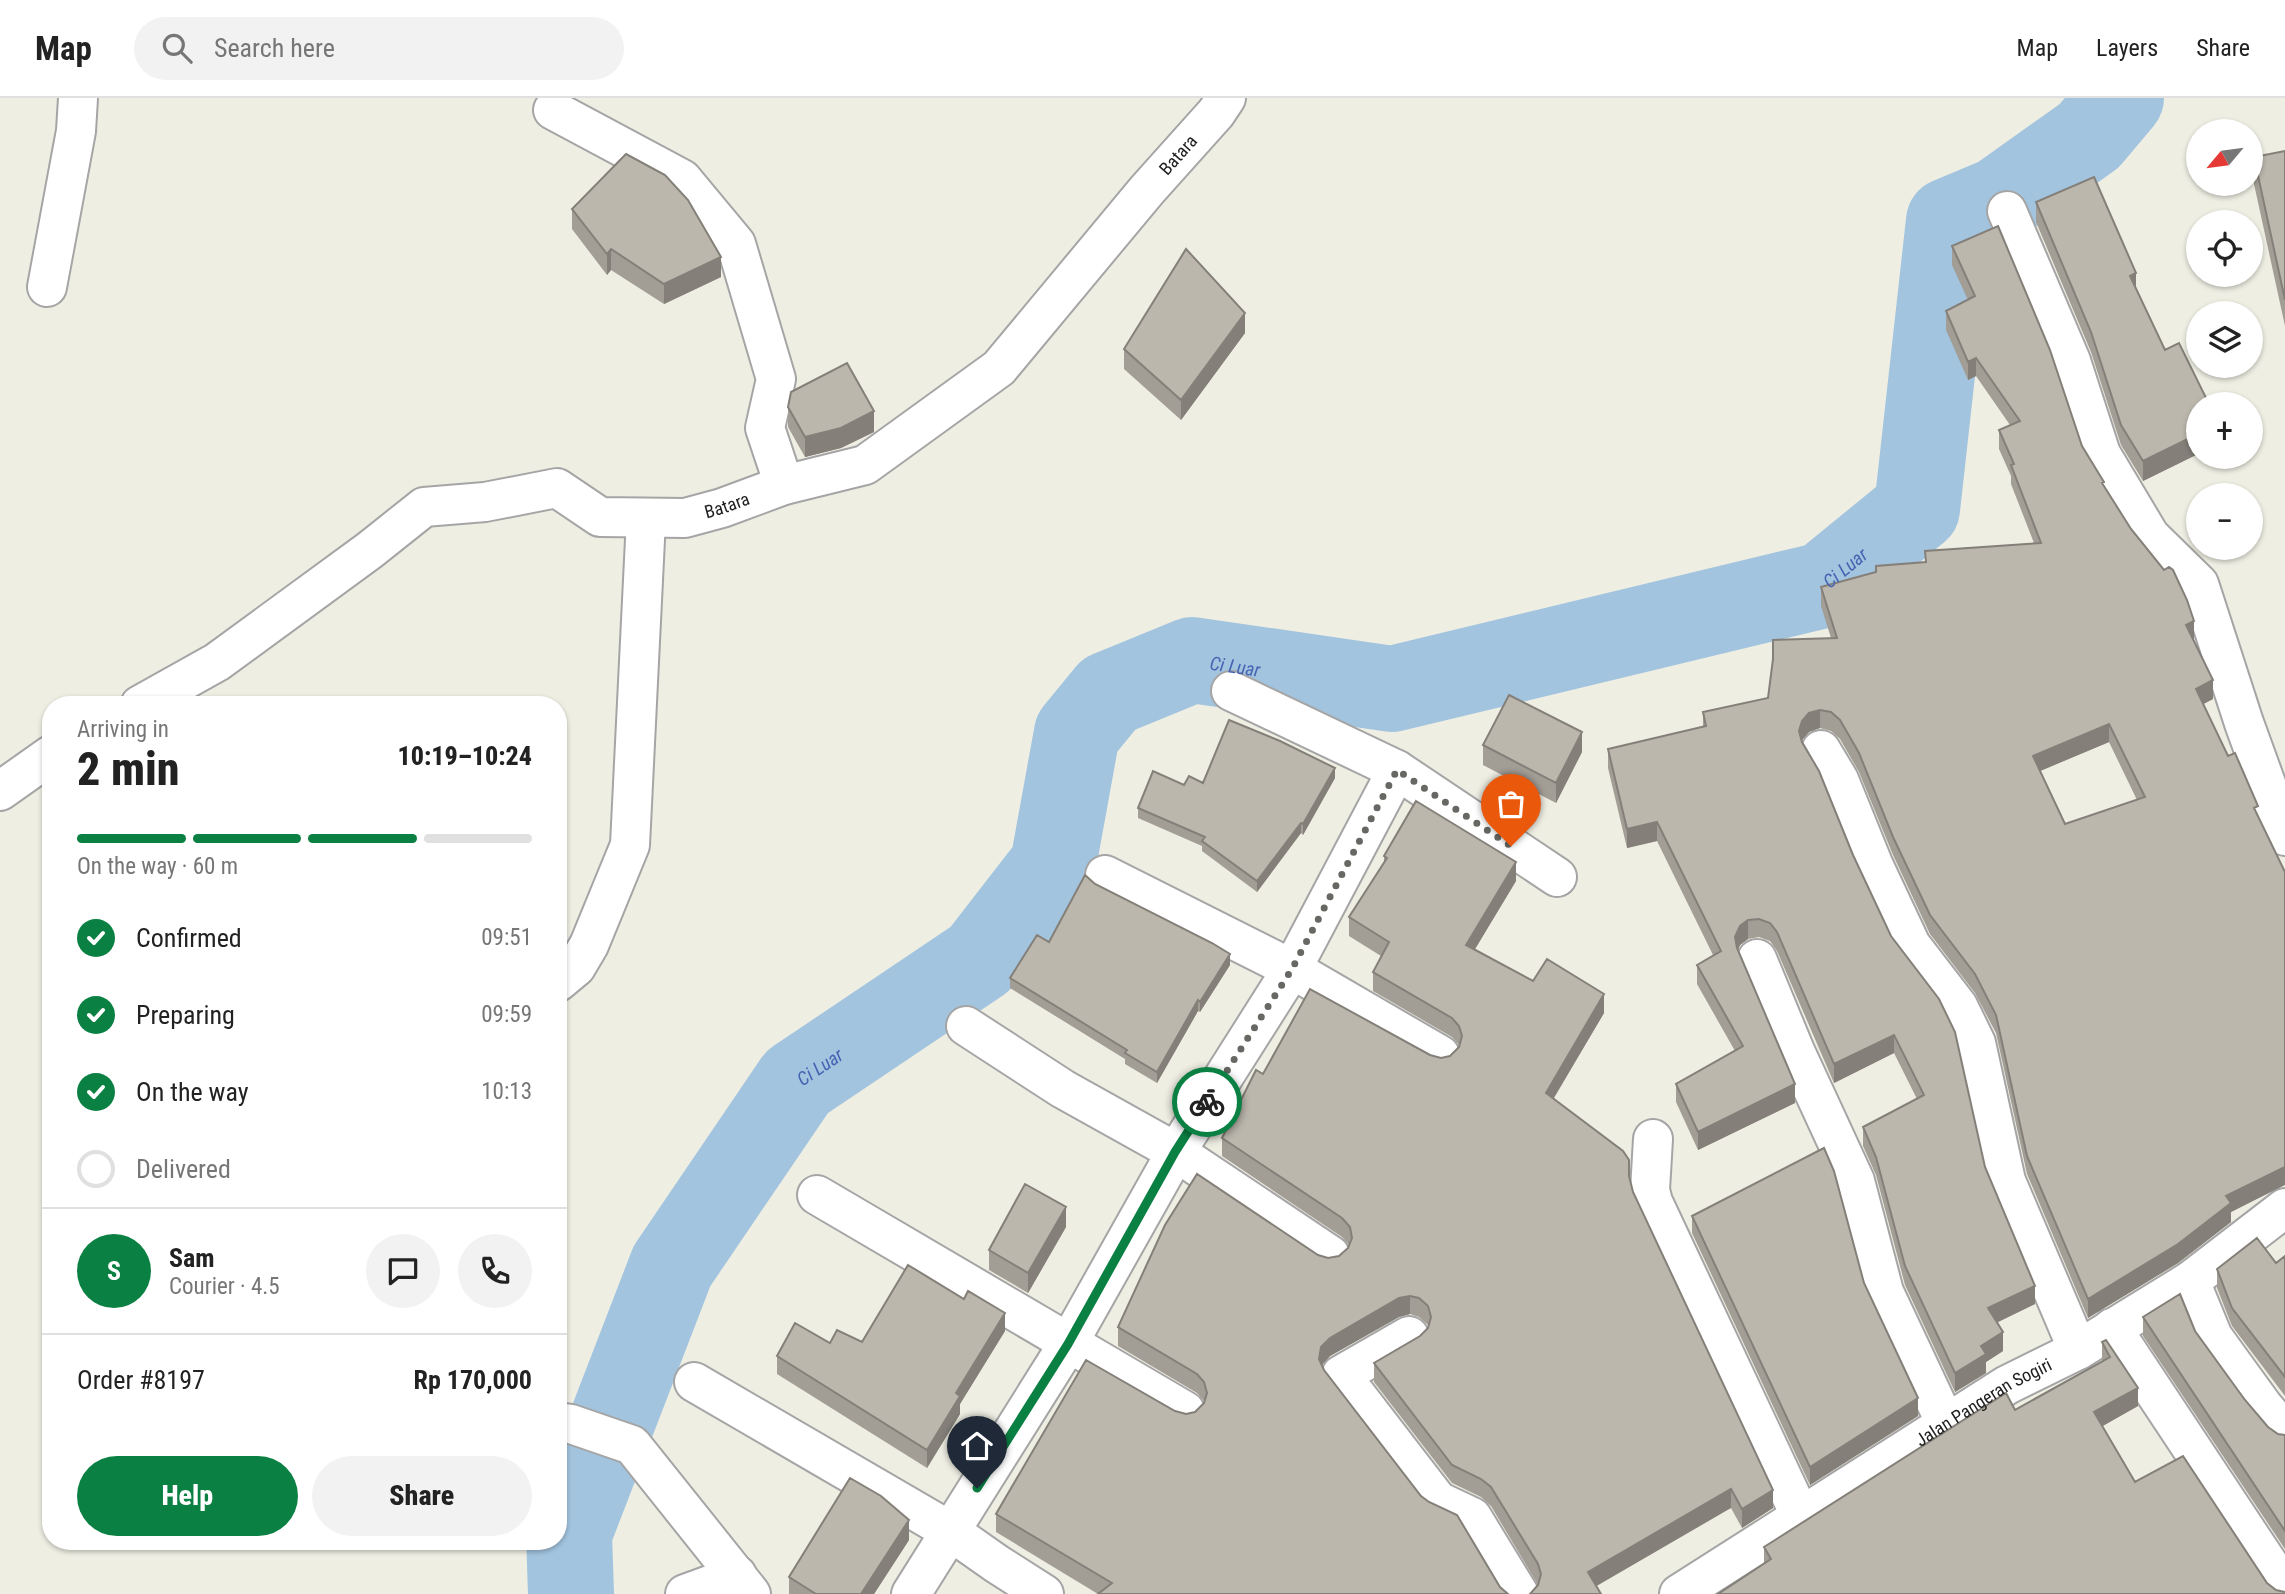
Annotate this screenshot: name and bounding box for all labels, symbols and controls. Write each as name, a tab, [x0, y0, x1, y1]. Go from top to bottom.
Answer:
search box	[134, 17, 624, 80]
text: Map	[35, 29, 92, 68]
icon: search	[158, 29, 196, 67]
text: Search here	[214, 33, 335, 63]
text: Map	[2017, 34, 2058, 62]
text: Layers	[2096, 34, 2158, 62]
text: Share	[2196, 34, 2250, 62]
north arrow	[2186, 119, 2263, 196]
map controls	[2186, 119, 2263, 560]
street label: Batara	[1155, 131, 1201, 179]
button: locate	[2186, 210, 2263, 287]
button: layers	[2186, 301, 2263, 378]
button: +	[2186, 392, 2263, 469]
button: −	[2186, 483, 2263, 560]
street label: Batara	[702, 488, 752, 522]
water label: Ci Luar	[1818, 543, 1873, 593]
water label: Ci Luar	[1208, 652, 1262, 682]
text: Arriving in	[77, 716, 169, 743]
text: 10:19–10:24	[398, 741, 532, 771]
text: 2 min	[77, 742, 180, 796]
pin	[1481, 774, 1541, 846]
icon: bag	[1492, 785, 1530, 823]
text: On the way · 60 m	[77, 853, 238, 880]
icon: check	[77, 919, 115, 957]
text: Confirmed	[136, 923, 242, 953]
text: 09:51	[481, 924, 532, 951]
icon: check	[77, 996, 115, 1034]
text: Preparing	[136, 1000, 235, 1030]
text: 09:59	[481, 1001, 532, 1028]
water label: Ci Luar	[792, 1043, 848, 1091]
courier	[1172, 1067, 1242, 1137]
icon: check	[77, 1073, 115, 1111]
text: On the way	[136, 1077, 249, 1107]
text: 10:13	[481, 1078, 532, 1105]
icon: bike	[1188, 1083, 1226, 1121]
text: Delivered	[136, 1154, 231, 1184]
button: chat	[366, 1234, 440, 1308]
button: phone	[458, 1234, 532, 1308]
text: Sam	[169, 1243, 215, 1273]
text: S	[107, 1256, 121, 1286]
text: Courier · 4.5	[169, 1273, 280, 1300]
street label: Jalan Pangeran Sogiri	[1911, 1354, 2055, 1451]
text: Order #8197	[77, 1365, 205, 1395]
text: Rp 170,000	[414, 1365, 532, 1395]
pin	[947, 1416, 1007, 1488]
icon: home	[958, 1427, 996, 1465]
button: Help	[77, 1456, 298, 1536]
button: Share	[312, 1456, 532, 1536]

